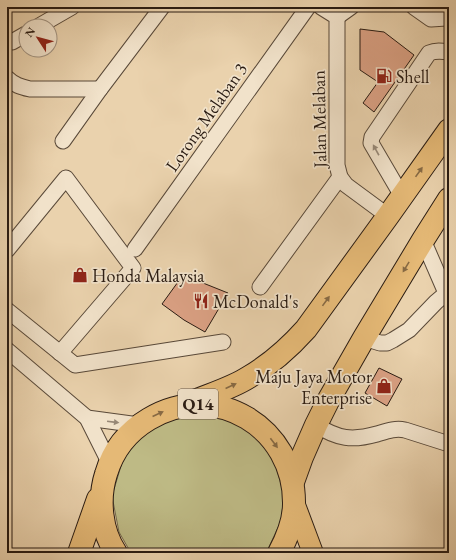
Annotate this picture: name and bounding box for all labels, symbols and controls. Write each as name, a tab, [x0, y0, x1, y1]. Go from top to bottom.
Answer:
north arrow	[18, 18, 58, 58]
text: N	[22, 24, 38, 40]
street label: Lorong Melaban 3	[160, 58, 252, 176]
place label: Shell	[396, 65, 429, 88]
fuel station icon: Shell	[375, 67, 393, 85]
street label: Jalan Melaban	[307, 69, 331, 170]
one-way arrow	[372, 145, 379, 156]
one-way arrow	[415, 167, 423, 178]
one-way arrow	[402, 262, 410, 272]
place label: Honda Malaysia	[92, 264, 205, 287]
shop icon: Honda Malaysia	[71, 266, 89, 284]
place label: McDonald's	[213, 290, 298, 313]
restaurant icon: McDonald's	[192, 292, 210, 310]
one-way arrow	[322, 295, 331, 306]
place label: Maju Jaya Motor Enterprise	[255, 365, 372, 409]
shop icon: Maju Jaya Motor Enterprise	[375, 377, 393, 395]
one-way arrow	[225, 383, 237, 389]
road number: Q14	[178, 389, 218, 419]
one-way arrow	[153, 411, 164, 417]
one-way arrow	[107, 418, 119, 425]
one-way arrow	[270, 437, 279, 448]

